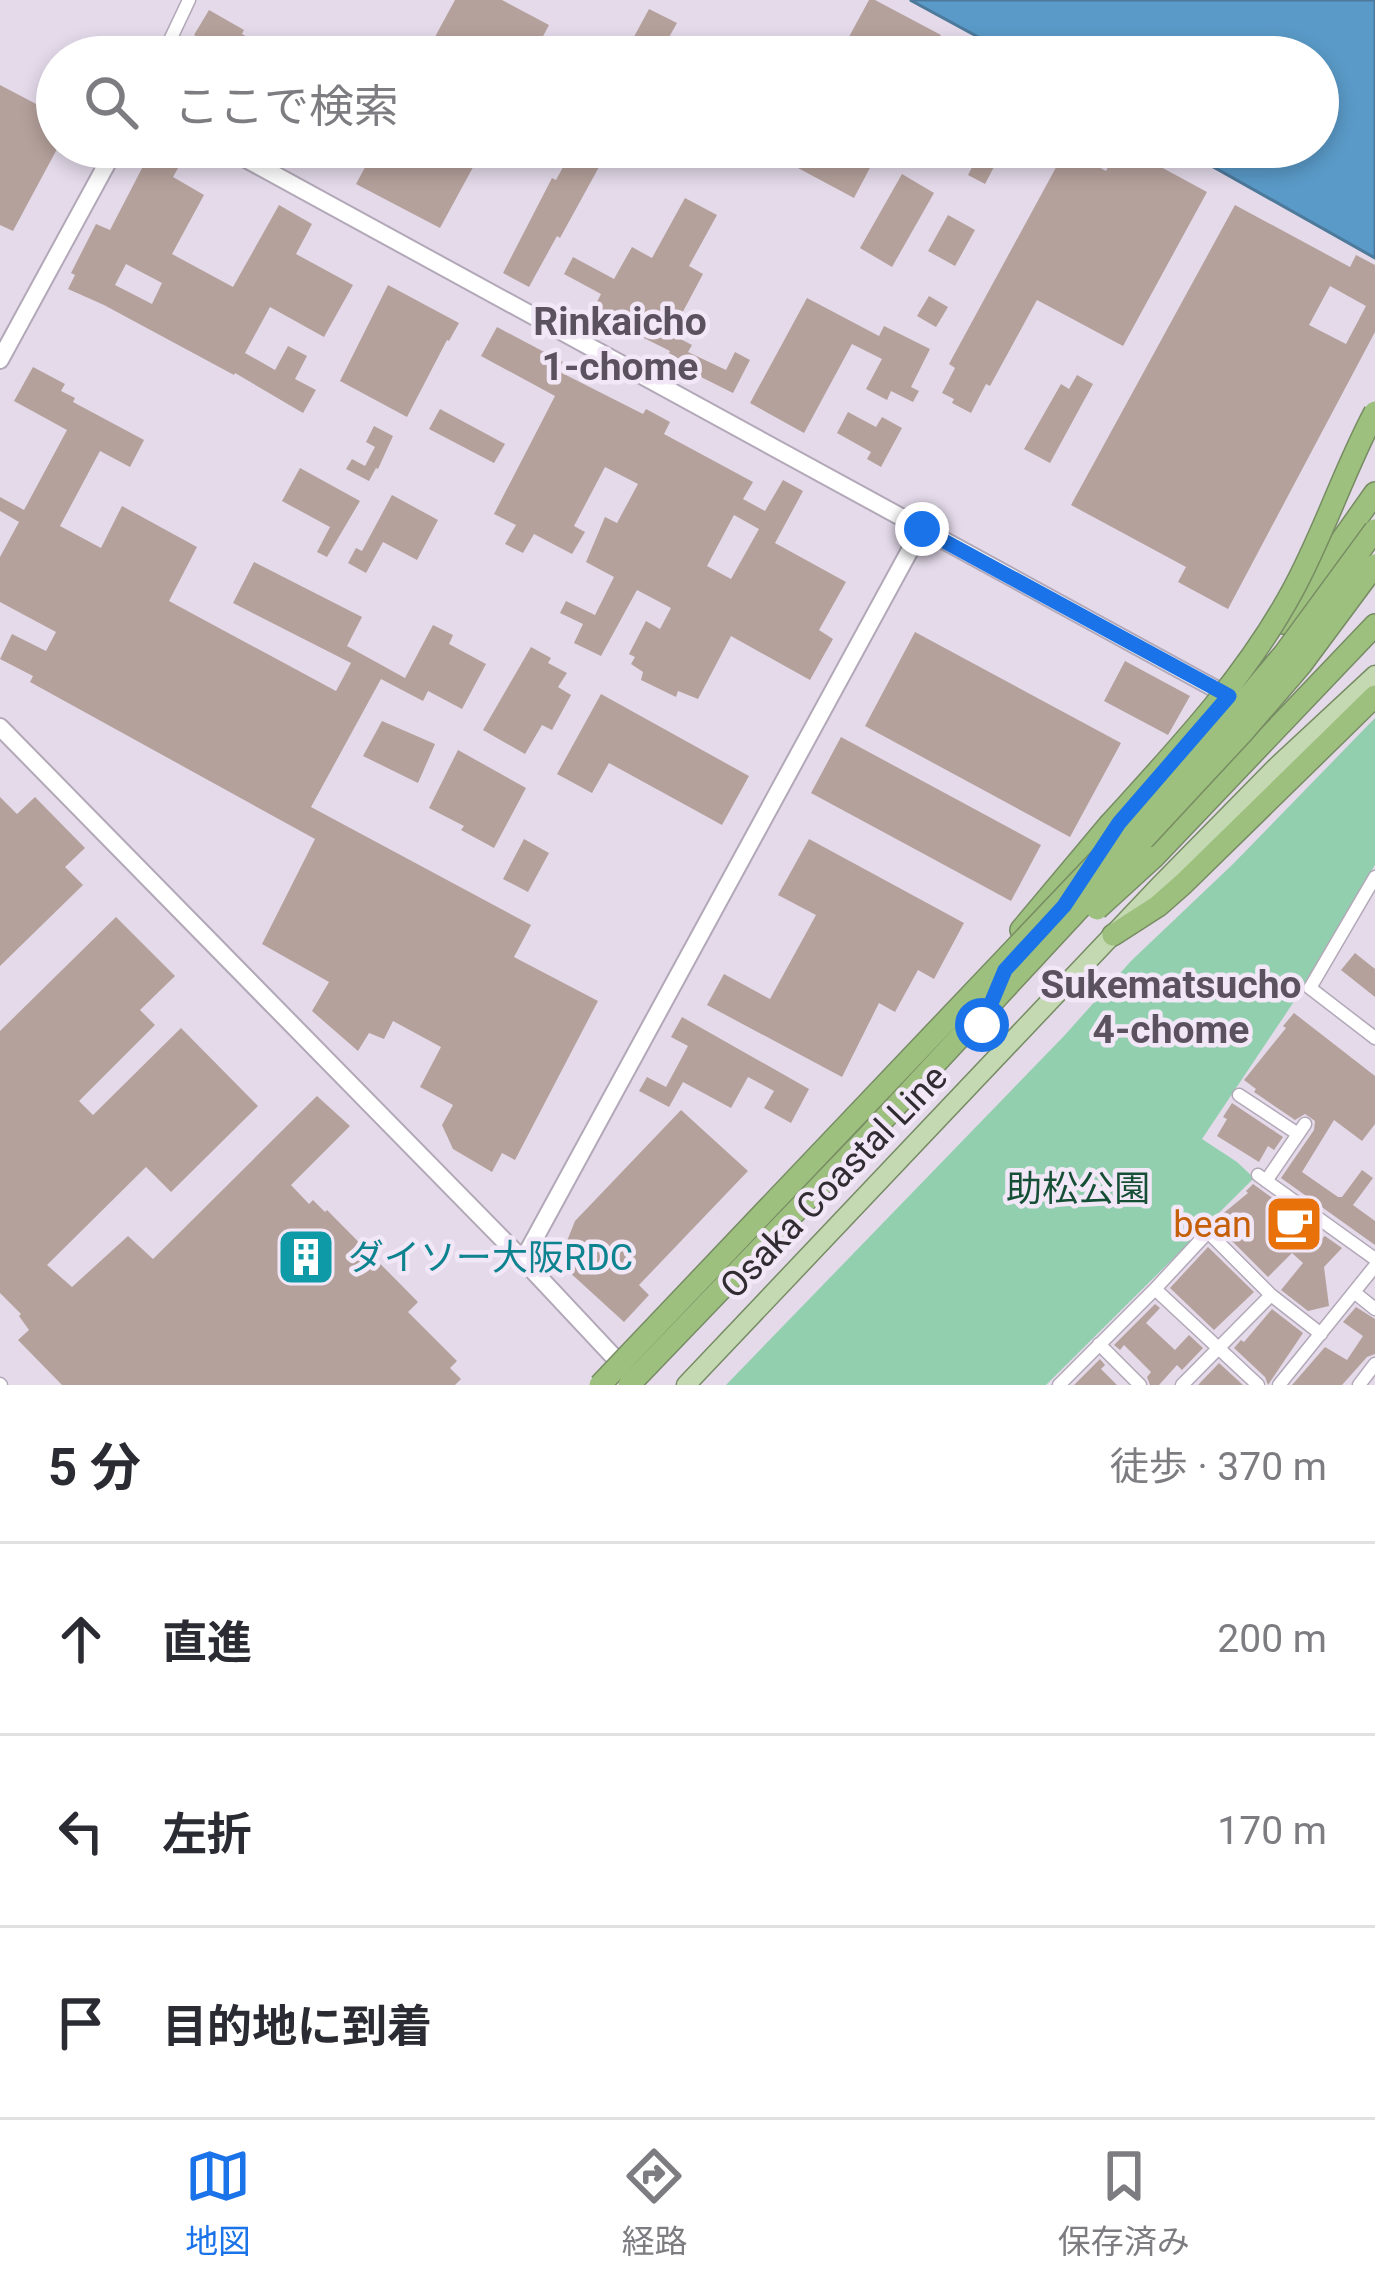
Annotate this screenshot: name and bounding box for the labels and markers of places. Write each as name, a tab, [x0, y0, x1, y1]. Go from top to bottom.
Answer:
cafe icon: bean	[1263, 1193, 1325, 1255]
place label: bean	[1173, 1204, 1252, 1246]
building icon: ダイソー大阪RDC	[275, 1226, 337, 1288]
place label: ダイソー大阪RDC	[348, 1237, 633, 1279]

